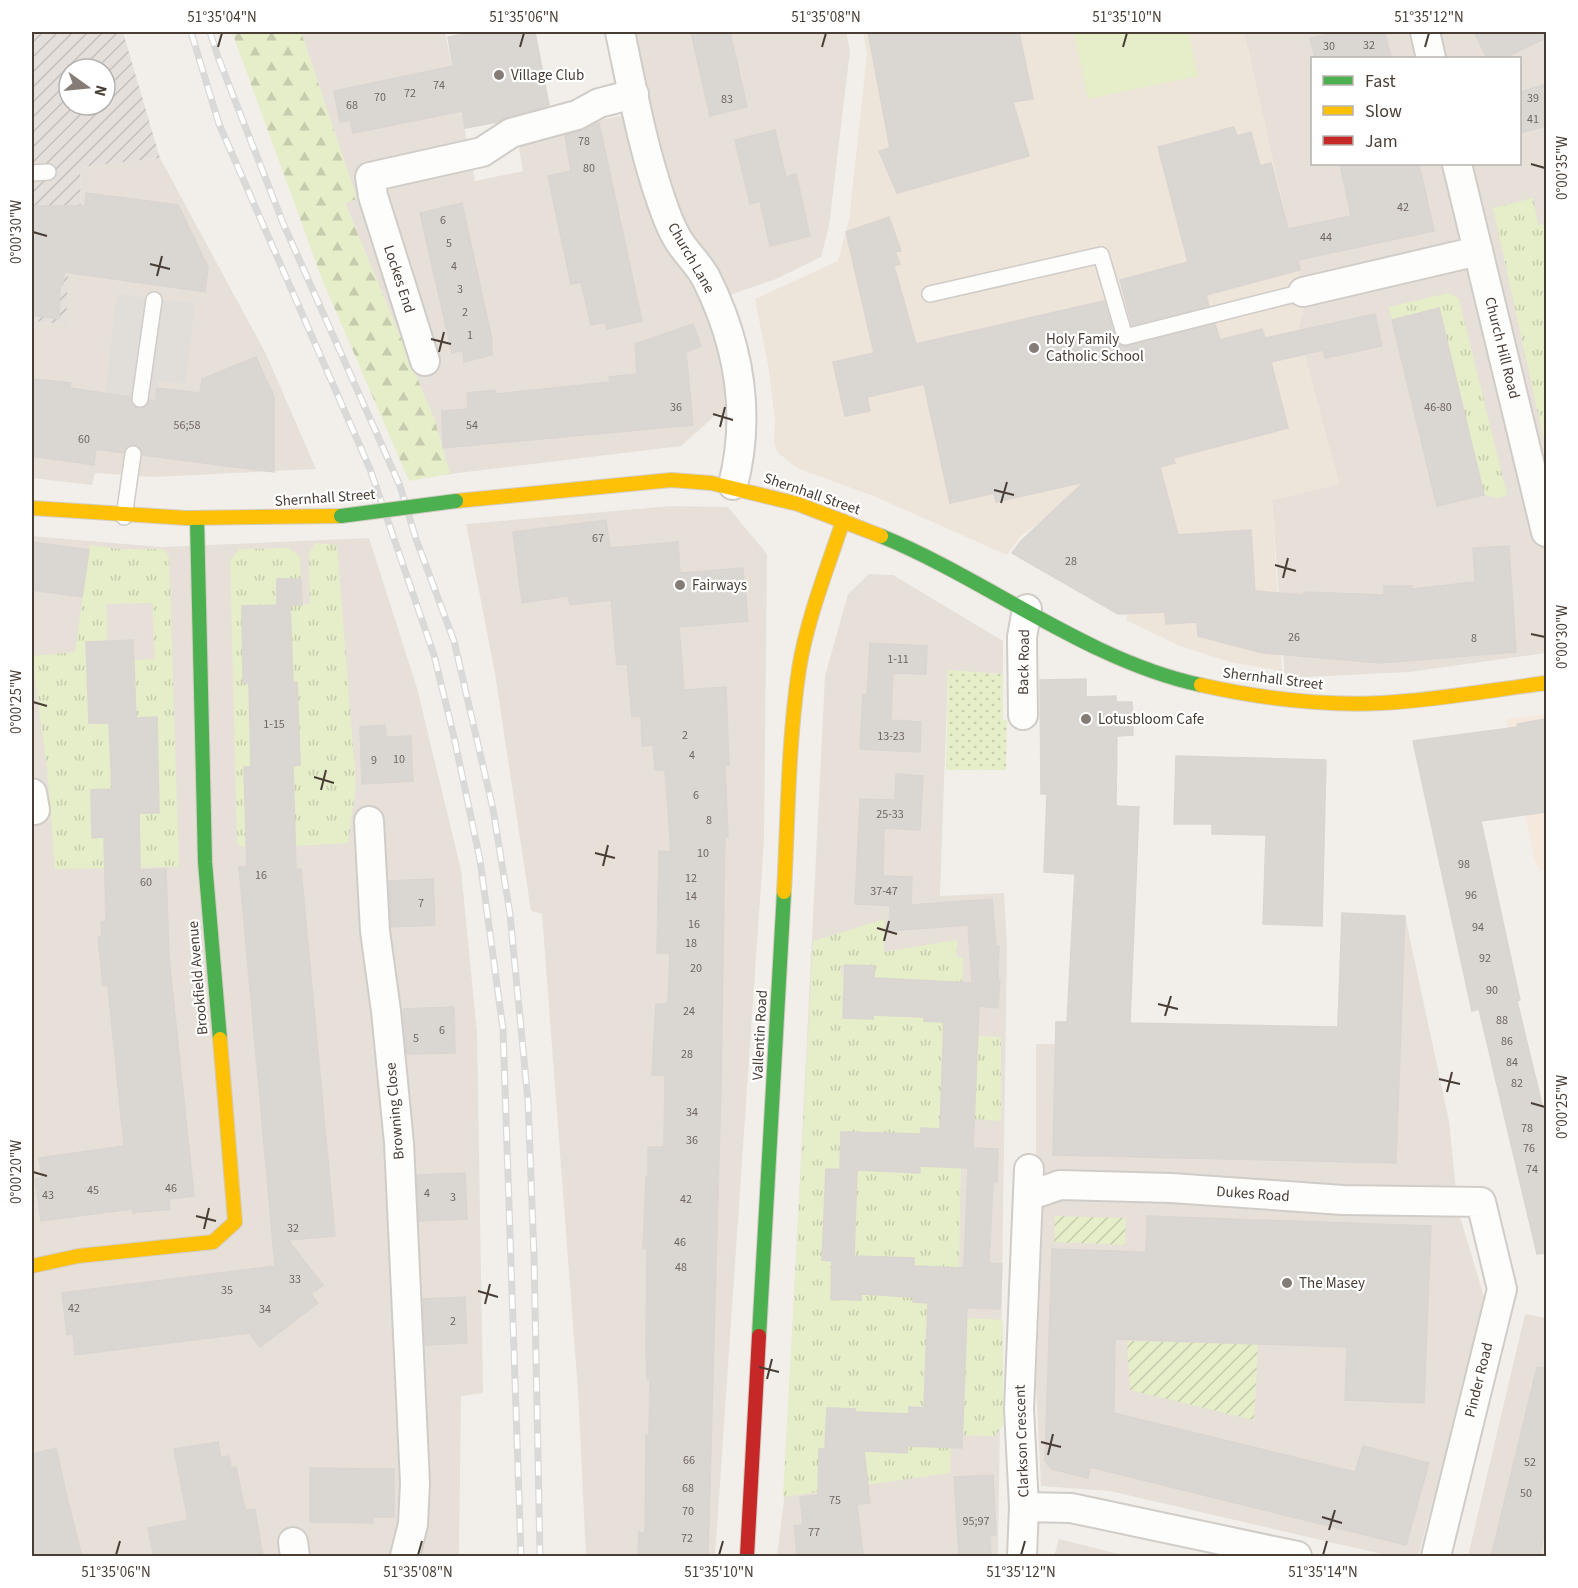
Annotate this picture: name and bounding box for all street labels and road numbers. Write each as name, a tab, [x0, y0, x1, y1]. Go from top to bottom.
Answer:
street label: Church Lane	[662, 219, 720, 297]
street label: Lockes End	[378, 242, 420, 316]
street label: Church Hill Road	[1479, 295, 1525, 401]
street label: Shernhall Street	[761, 468, 863, 520]
street label: Shernhall Street	[274, 484, 376, 512]
street label: Back Road	[1013, 629, 1035, 695]
street label: Shernhall Street	[1222, 662, 1324, 696]
street label: Brookfield Avenue	[183, 920, 213, 1036]
street label: Vallentin Road	[747, 989, 773, 1081]
street label: Browning Close	[380, 1061, 410, 1161]
street label: Dukes Road	[1216, 1181, 1290, 1207]
street label: Pinder Road	[1460, 1340, 1498, 1420]
street label: Clarkson Crescent	[1010, 1384, 1034, 1498]

